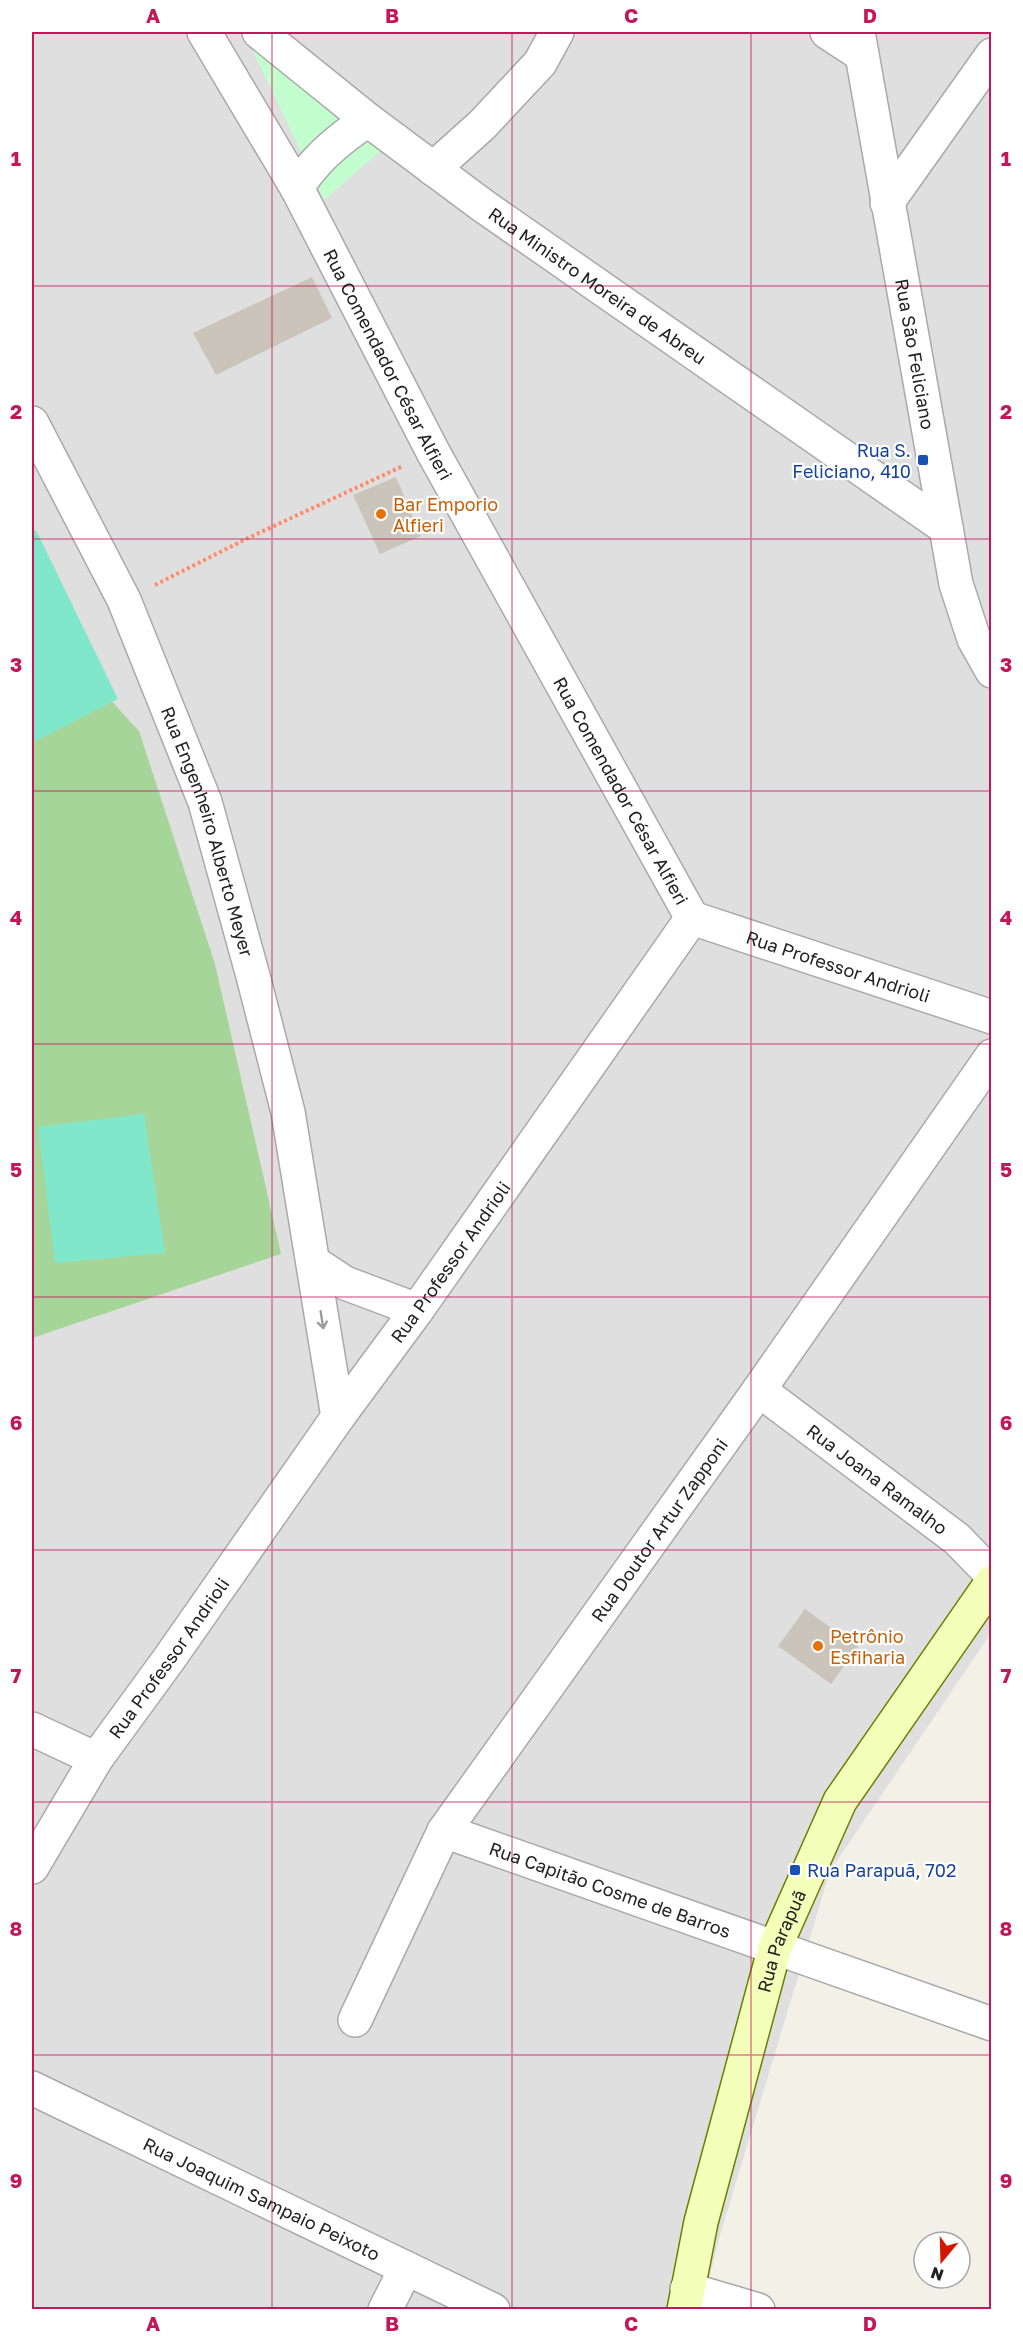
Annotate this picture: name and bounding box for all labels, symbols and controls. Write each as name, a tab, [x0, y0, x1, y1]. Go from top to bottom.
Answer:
text: A	[146, 3, 160, 27]
text: B	[385, 3, 399, 27]
text: C	[624, 3, 638, 27]
text: D	[863, 3, 877, 27]
text: 1	[11, 146, 21, 170]
text: 1	[1001, 146, 1011, 170]
street label: Rua Ministro Moreira de Abreu	[485, 202, 710, 369]
street label: Rua Comendador César Alfieri	[319, 245, 457, 484]
street label: Rua São Feliciano	[891, 277, 939, 431]
text: 2	[10, 399, 22, 423]
text: 2	[1000, 399, 1012, 423]
place label: Rua S. Feliciano, 410	[792, 439, 911, 482]
marker: Rua S. Feliciano, 410	[916, 453, 930, 467]
place label: Bar Emporio Alfieri	[393, 493, 498, 536]
marker: Bar Emporio Alfieri	[374, 507, 388, 521]
text: 3	[10, 652, 22, 676]
text: 3	[1000, 652, 1012, 676]
street label: Rua Comendador César Alfieri	[549, 673, 693, 908]
street label: Rua Engenheiro Alberto Meyer	[157, 703, 258, 959]
text: 4	[10, 905, 22, 929]
text: 4	[1000, 905, 1012, 929]
street label: Rua Professor Andrioli	[743, 926, 933, 1007]
text: 5	[10, 1157, 22, 1181]
text: 5	[1000, 1157, 1012, 1181]
street label: Rua Professor Andrioli	[386, 1177, 515, 1347]
one-way arrow	[317, 1310, 328, 1329]
text: 6	[10, 1410, 22, 1434]
text: 6	[1000, 1410, 1012, 1434]
street label: Rua Joana Ramalho	[803, 1419, 952, 1539]
street label: Rua Doutor Artur Zapponi	[586, 1434, 732, 1626]
street label: Rua Professor Andrioli	[104, 1573, 233, 1743]
place label: Petrônio Esfiharia	[830, 1625, 905, 1668]
marker: Petrônio Esfiharia	[811, 1639, 825, 1653]
text: 7	[11, 1663, 22, 1687]
text: 7	[1001, 1663, 1012, 1687]
street label: Rua Capitão Cosme de Barros	[486, 1837, 734, 1942]
place label: Rua Parapuã, 702	[807, 1859, 956, 1881]
marker: Rua Parapuã, 702	[788, 1863, 802, 1877]
street label: Rua Parapuã	[752, 1886, 810, 1995]
text: 8	[10, 1916, 22, 1940]
text: 8	[1000, 1916, 1012, 1940]
street label: Rua Joaquim Sampaio Peixoto	[140, 2132, 384, 2265]
text: 9	[10, 2168, 22, 2192]
text: 9	[1000, 2168, 1012, 2192]
north arrow	[912, 2230, 972, 2290]
text: N	[928, 2263, 946, 2286]
text: A	[146, 2311, 160, 2335]
text: B	[385, 2311, 399, 2335]
text: C	[624, 2311, 638, 2335]
text: D	[863, 2311, 877, 2335]

